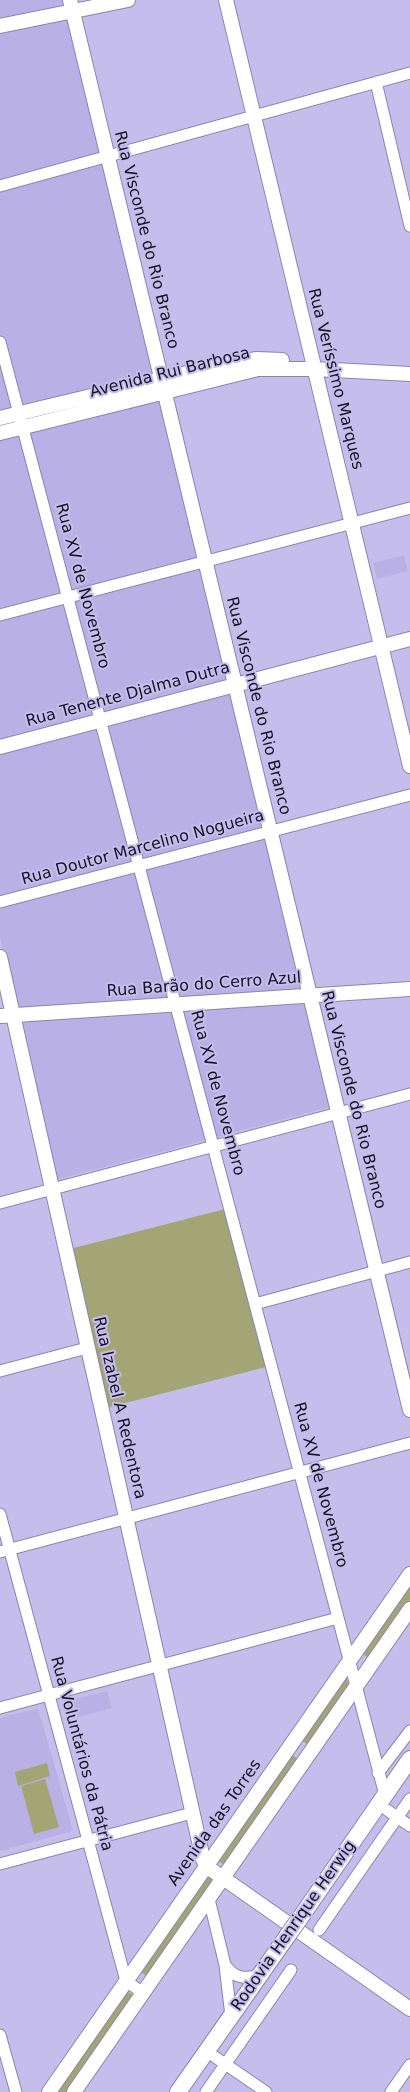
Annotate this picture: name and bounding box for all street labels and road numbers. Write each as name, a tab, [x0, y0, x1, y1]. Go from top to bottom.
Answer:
street label: Rua Visconde do Rio Branco	[110, 129, 182, 351]
street label: Rua Veríssimo Marques	[303, 286, 367, 472]
street label: Avenida Rui Barbosa	[88, 344, 252, 402]
street label: Rua XV de Novembro	[51, 501, 113, 671]
street label: Rua Visconde do Rio Branco	[222, 595, 294, 817]
street label: Rua Tenente Djalma Dutra	[24, 659, 232, 731]
street label: Rua Doutor Marcelino Nogueira	[20, 806, 266, 890]
street label: Rua Barão do Cerro Azul	[106, 969, 302, 1001]
street label: Rua Visconde do Rio Branco	[317, 989, 389, 1211]
street label: Rua XV de Novembro	[186, 1008, 248, 1178]
street label: Rua Izabel A Redentora	[89, 1315, 149, 1501]
street label: Rua XV de Novembro	[289, 1400, 351, 1570]
street label: Rua Voluntários da Pátria	[46, 1655, 116, 1853]
street label: Avenida das Torres	[164, 1756, 266, 1890]
street label: Rodovia Henrique Herwig	[228, 1837, 360, 2015]

